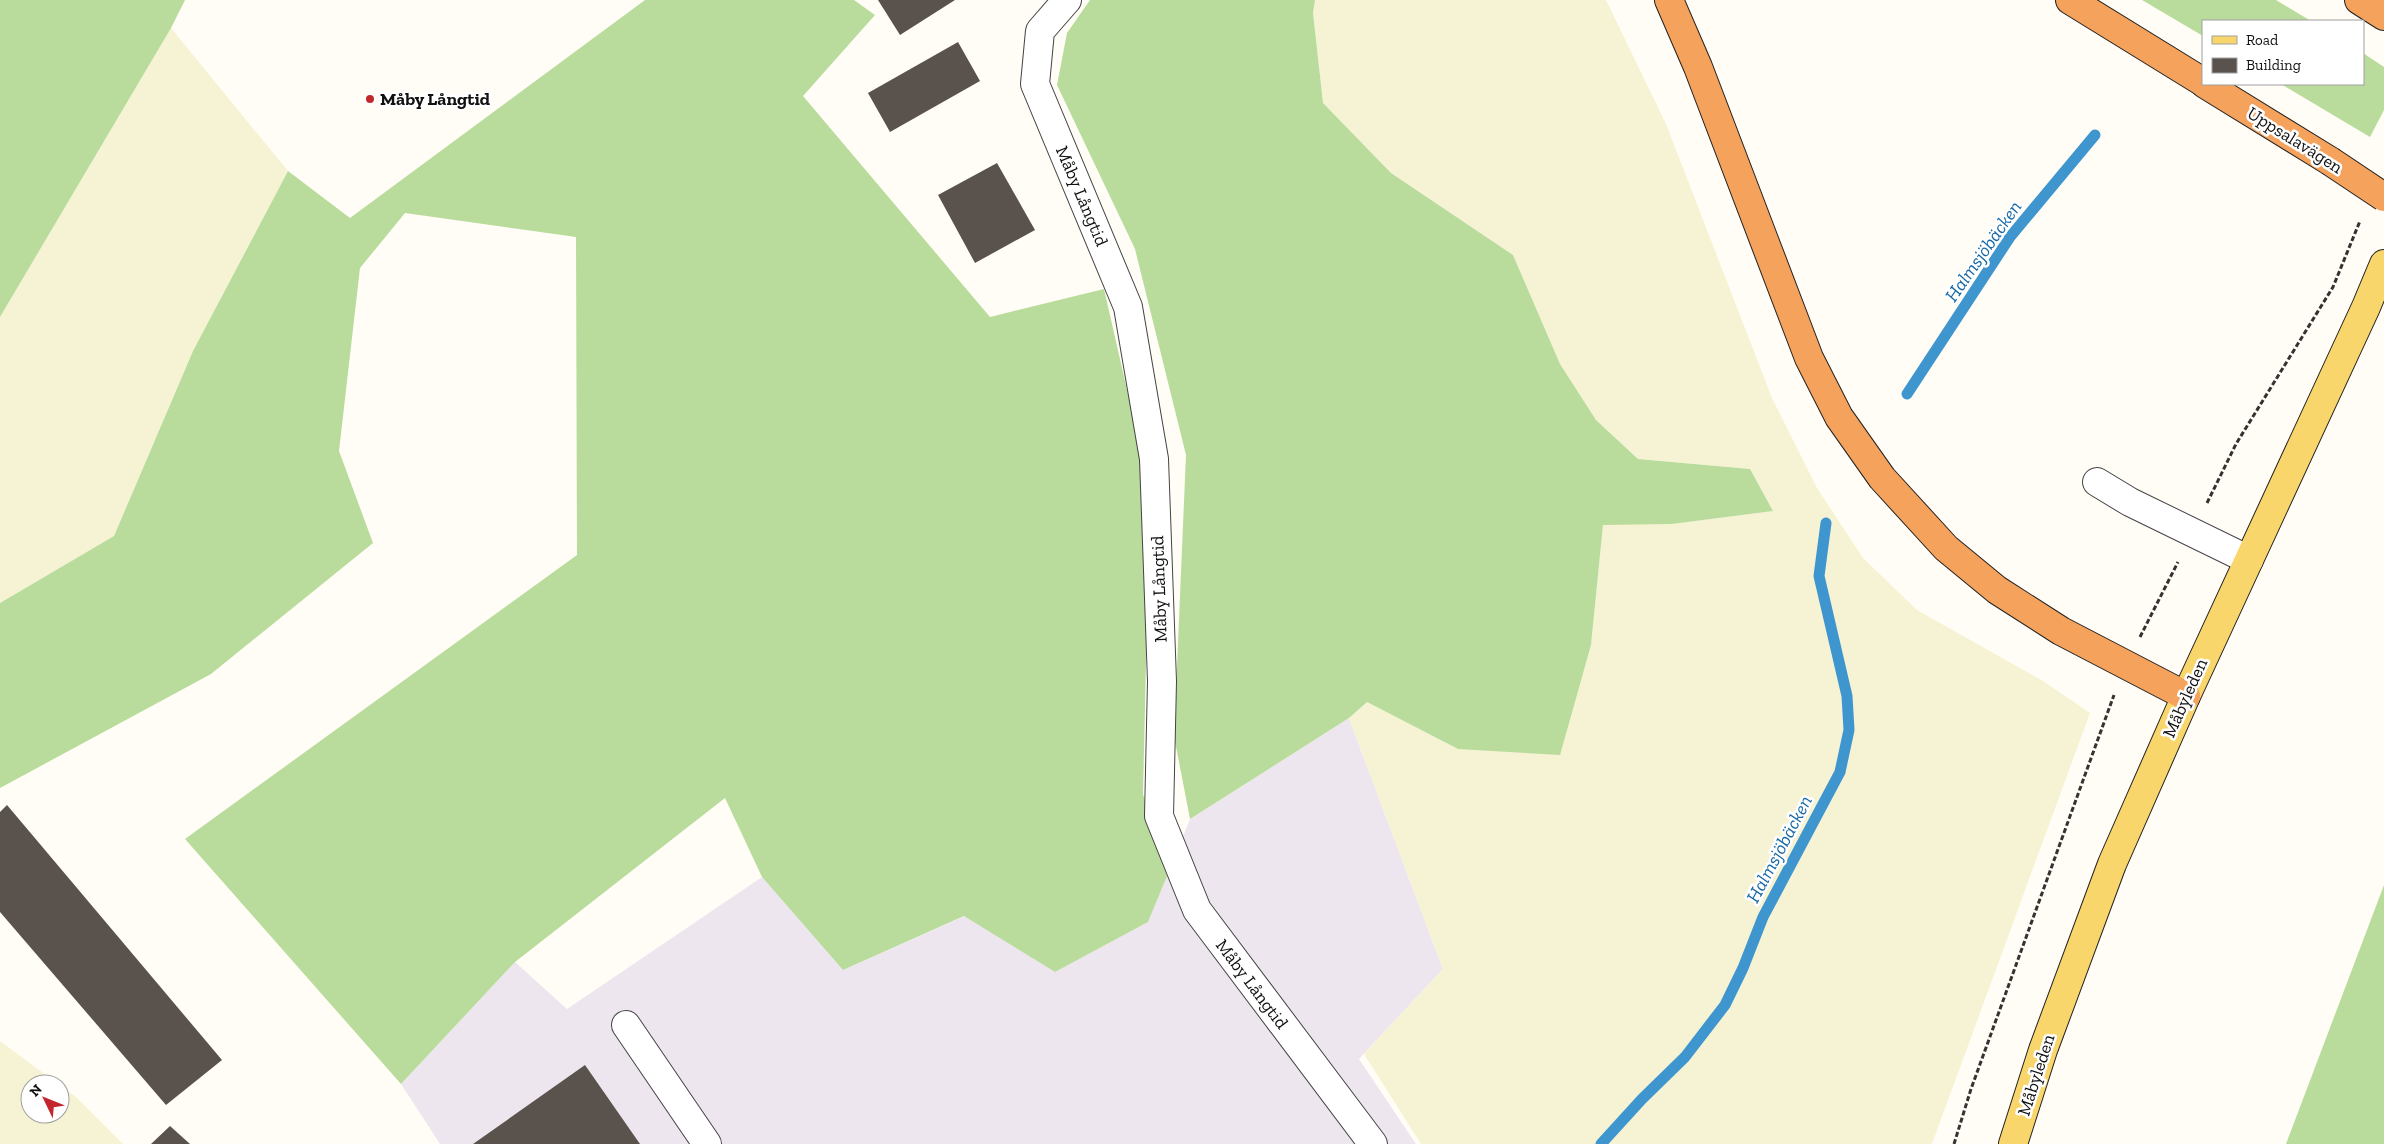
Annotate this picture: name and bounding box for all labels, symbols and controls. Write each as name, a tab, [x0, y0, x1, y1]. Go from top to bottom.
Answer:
legend	[2202, 20, 2364, 85]
text: Road	[2246, 31, 2279, 49]
text: Building	[2246, 56, 2301, 74]
place label: Måby Långtid	[380, 88, 491, 110]
marker: Måby Långtid	[364, 93, 376, 105]
street label: Uppsalavägen	[2243, 102, 2347, 178]
street label: Måby Långtid	[1051, 143, 1113, 250]
water label: Halmsjöbäcken	[1940, 196, 2026, 306]
street label: Måby Långtid	[1146, 535, 1172, 643]
street label: Måbyleden	[2158, 654, 2213, 741]
water label: Halmsjöbäcken	[1741, 791, 1817, 907]
street label: Måby Långtid	[1211, 935, 1293, 1033]
street label: Måbyleden	[2012, 1031, 2060, 1119]
north arrow	[20, 1074, 70, 1124]
text: N	[26, 1081, 46, 1100]

